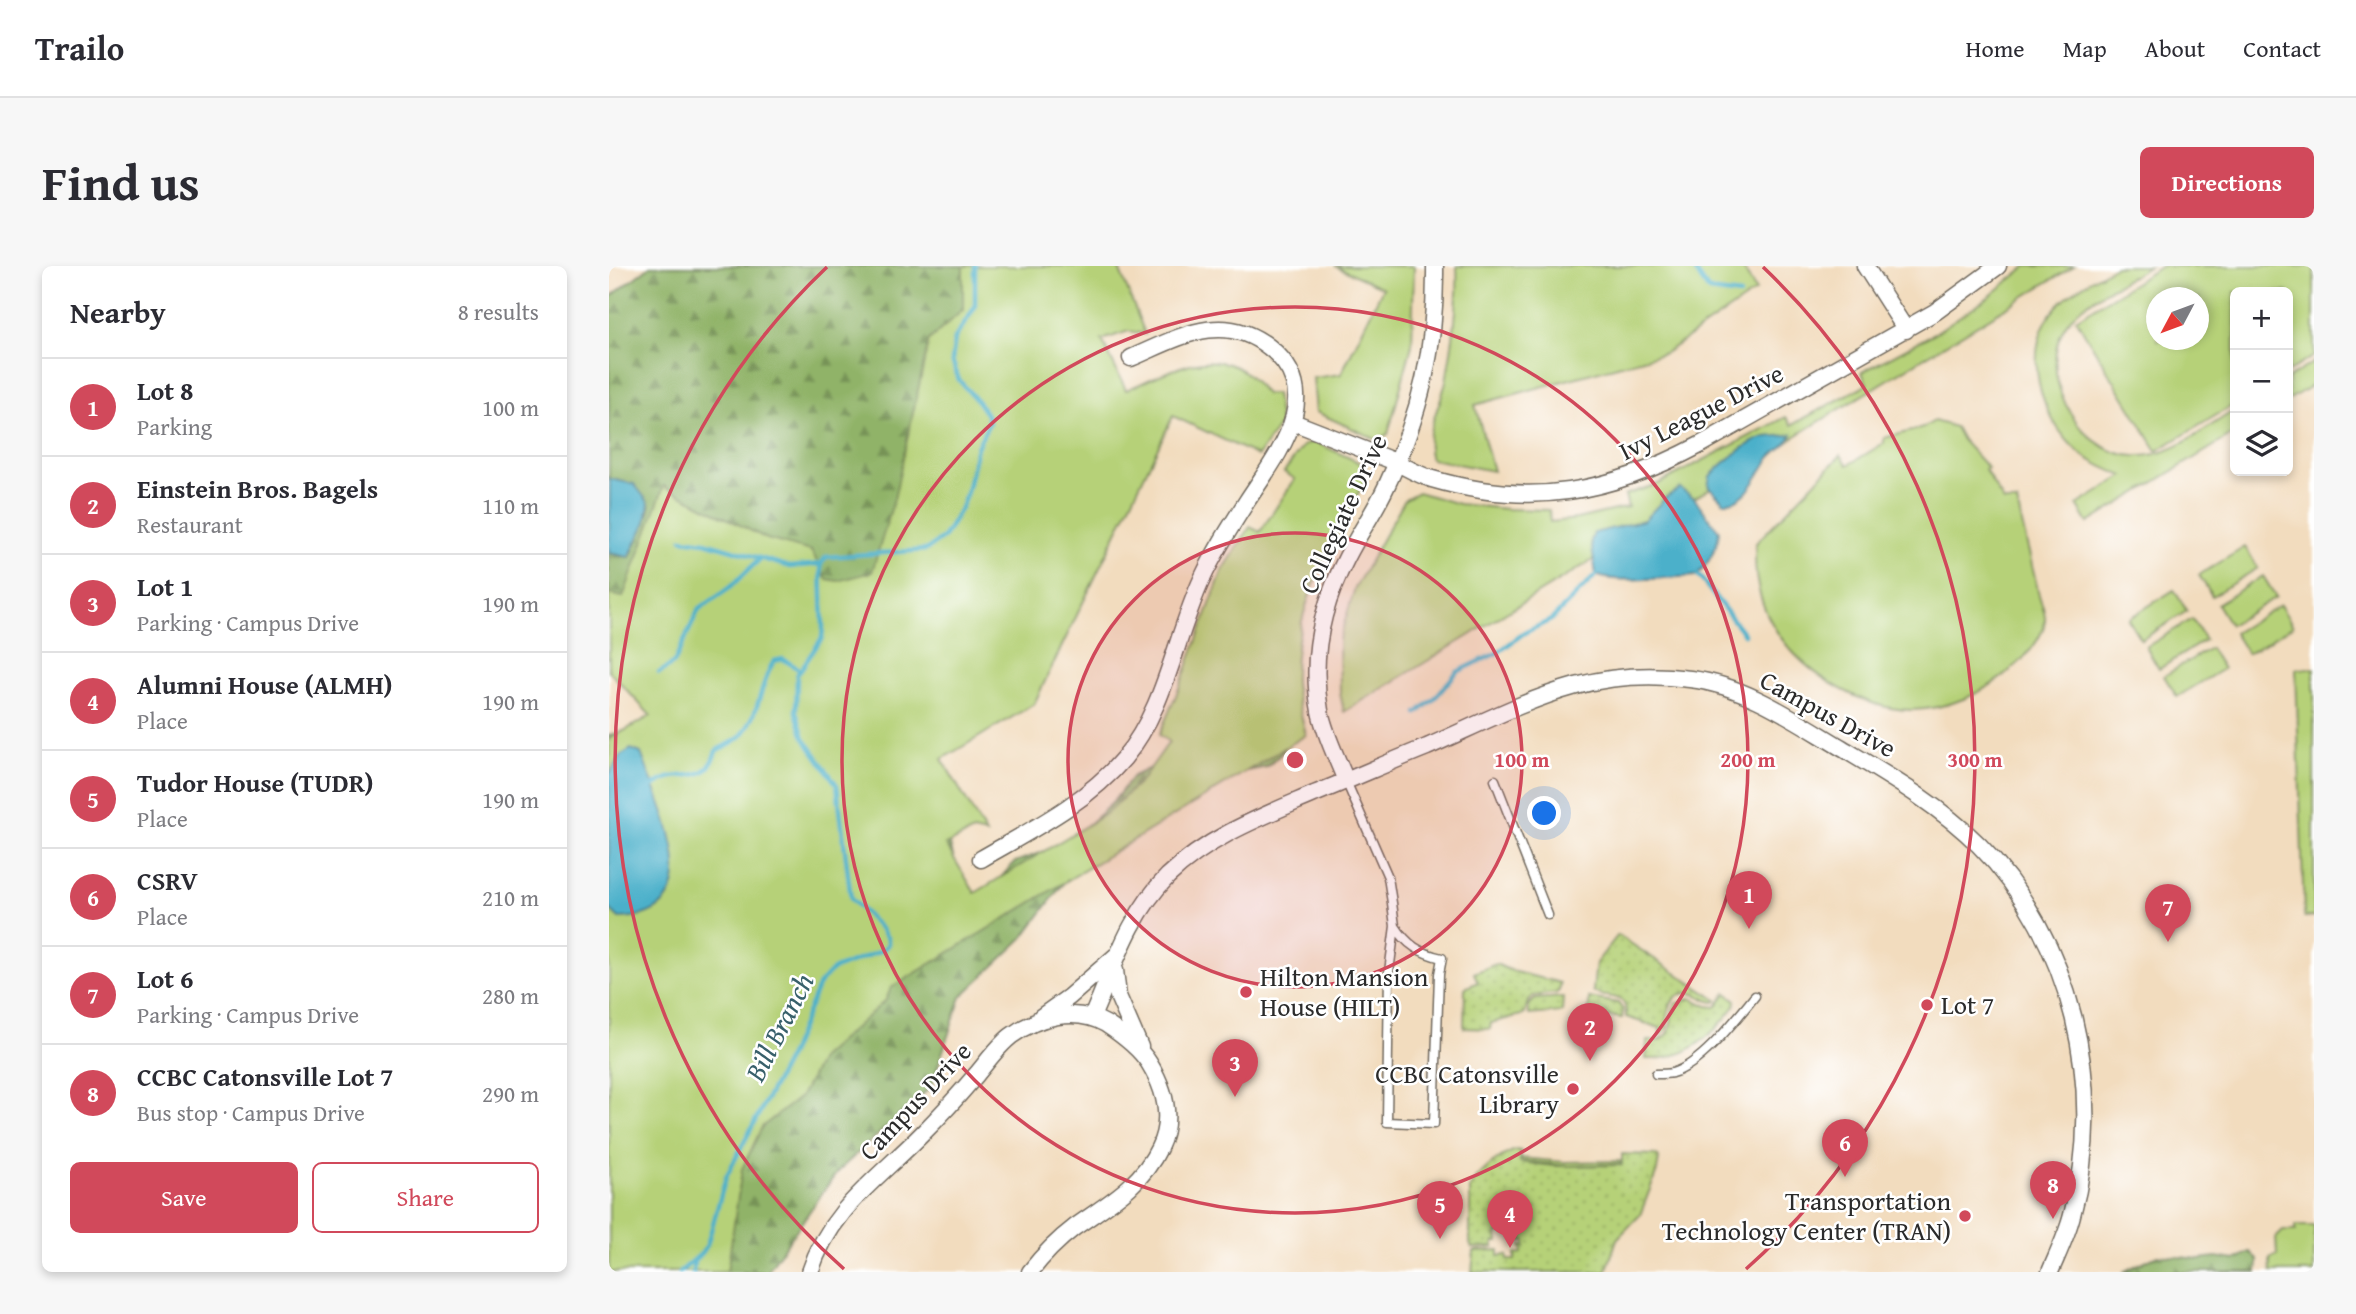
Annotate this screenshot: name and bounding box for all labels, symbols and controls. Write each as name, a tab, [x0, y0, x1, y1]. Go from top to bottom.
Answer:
text: Trailo	[35, 24, 124, 72]
text: Home	[1966, 31, 2025, 66]
text: Map	[2063, 31, 2107, 66]
text: About	[2145, 31, 2205, 66]
text: Contact	[2243, 31, 2321, 66]
text: Find us	[42, 146, 200, 218]
button: Directions	[2140, 147, 2314, 218]
north arrow	[2146, 287, 2209, 350]
map controls	[2230, 287, 2293, 476]
button: +	[2230, 287, 2293, 350]
text: Nearby	[70, 290, 166, 334]
text: 8 results	[458, 295, 539, 328]
button: −	[2230, 350, 2293, 413]
street label: Ivy League Drive	[1612, 353, 1790, 470]
text: Lot 8	[137, 371, 193, 410]
text: 1	[87, 391, 99, 424]
text: 100 m	[482, 391, 539, 424]
text: Parking	[137, 410, 212, 443]
button: layers	[2230, 413, 2293, 476]
street label: Collegiate Drive	[1288, 428, 1397, 600]
text: Einstein Bros. Bagels	[137, 469, 378, 508]
text: 2	[87, 489, 99, 522]
text: 110 m	[482, 489, 539, 522]
text: Restaurant	[137, 508, 243, 541]
text: Lot 1	[137, 567, 193, 606]
text: 3	[87, 587, 99, 620]
text: 190 m	[482, 587, 539, 620]
text: Parking · Campus Drive	[137, 606, 359, 639]
street label: Campus Drive	[1753, 660, 1903, 767]
text: Alumni House (ALMH)	[137, 665, 392, 704]
text: 4	[87, 685, 99, 718]
text: 190 m	[482, 685, 539, 718]
text: Place	[137, 704, 188, 737]
text: 100 m	[1494, 744, 1550, 775]
text: 200 m	[1720, 744, 1776, 775]
text: 300 m	[1947, 744, 2003, 775]
centre of rings	[1283, 748, 1307, 772]
text: Tudor House (TUDR)	[137, 763, 374, 802]
text: 5	[87, 783, 99, 816]
text: 190 m	[482, 783, 539, 816]
your location	[1527, 796, 1561, 830]
text: Place	[137, 802, 188, 835]
text: CSRV	[137, 861, 198, 900]
pin: 1	[1726, 871, 1772, 929]
text: 6	[87, 881, 99, 914]
text: 210 m	[482, 881, 539, 914]
pin: 7	[2145, 884, 2191, 942]
text: Place	[137, 900, 188, 933]
place label: Hilton Mansion House (HILT)	[1260, 957, 1429, 1026]
text: Lot 6	[137, 959, 193, 998]
water label: Bill Branch	[733, 966, 823, 1089]
text: 7	[87, 979, 99, 1012]
text: 280 m	[482, 979, 539, 1012]
marker: Hilton Mansion House (HILT)	[1238, 984, 1254, 1000]
place label: Lot 7	[1941, 985, 1994, 1024]
marker: Lot 7	[1919, 997, 1935, 1013]
text: Parking · Campus Drive	[137, 998, 359, 1031]
pin: 2	[1567, 1003, 1613, 1061]
street label: Campus Drive	[849, 1032, 980, 1169]
pin: 3	[1212, 1039, 1258, 1097]
place label: CCBC Catonsville Library	[1375, 1054, 1559, 1123]
text: CCBC Catonsville Lot 7	[137, 1057, 394, 1096]
text: 8	[87, 1077, 99, 1110]
text: 290 m	[482, 1077, 539, 1110]
marker: CCBC Catonsville Library	[1565, 1081, 1581, 1097]
text: Bus stop · Campus Drive	[137, 1096, 365, 1129]
pin: 6	[1822, 1119, 1868, 1177]
pin: 8	[2030, 1161, 2076, 1219]
button: Save	[70, 1162, 298, 1233]
button: Share	[312, 1162, 539, 1233]
pin: 5	[1417, 1181, 1463, 1239]
place label: Transportation Technology Center (TRAN)	[1662, 1181, 1951, 1250]
pin: 4	[1487, 1190, 1533, 1248]
marker: Transportation Technology Center (TRAN)	[1957, 1208, 1973, 1224]

